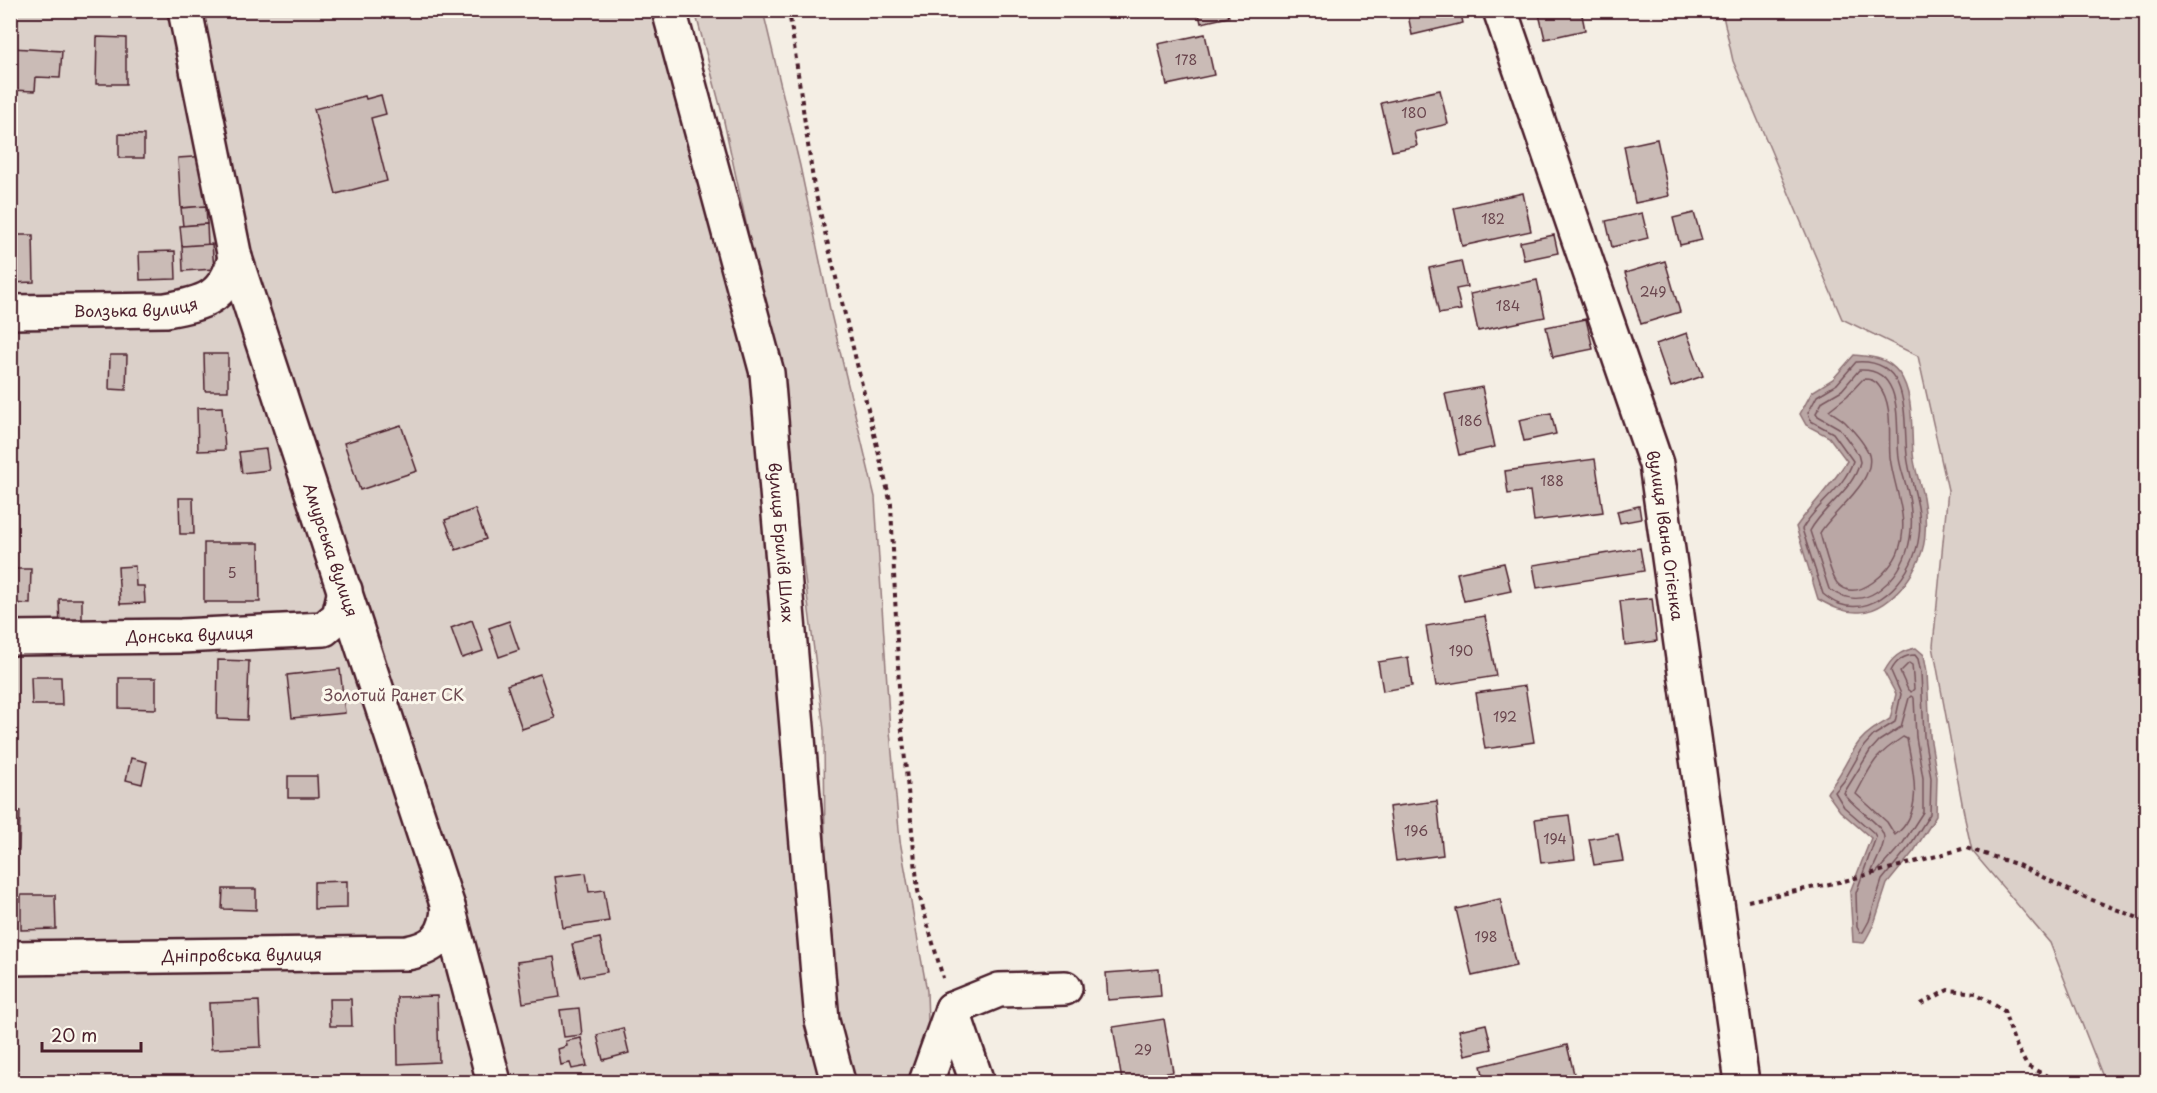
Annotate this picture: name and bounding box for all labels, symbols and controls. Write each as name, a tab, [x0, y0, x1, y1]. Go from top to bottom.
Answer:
house number: 178	[1175, 49, 1197, 70]
house number: 180	[1401, 102, 1427, 123]
house number: 182	[1481, 208, 1505, 229]
house number: 249	[1640, 281, 1666, 302]
street label: Волзька вулиця	[74, 290, 201, 322]
house number: 184	[1496, 295, 1520, 316]
house number: 186	[1458, 410, 1482, 431]
street label: вулиця Івана Огієнка	[1641, 447, 1691, 622]
street label: вулиця Брилів Шлях	[764, 461, 801, 623]
house number: 188	[1540, 470, 1564, 491]
street label: Амурська вулиця	[298, 479, 365, 620]
house number: 5	[227, 562, 237, 583]
street label: Донська вулиця	[125, 619, 254, 648]
house number: 190	[1449, 640, 1473, 661]
park label: Золотий Ранет СК	[324, 682, 464, 706]
house number: 192	[1493, 706, 1517, 727]
house number: 196	[1404, 820, 1428, 841]
house number: 194	[1543, 828, 1567, 849]
house number: 198	[1474, 926, 1498, 947]
street label: Дніпровська вулиця	[161, 941, 322, 967]
scale bar	[42, 1015, 141, 1053]
text: 20 m	[51, 1021, 97, 1048]
house number: 29	[1134, 1039, 1152, 1060]

